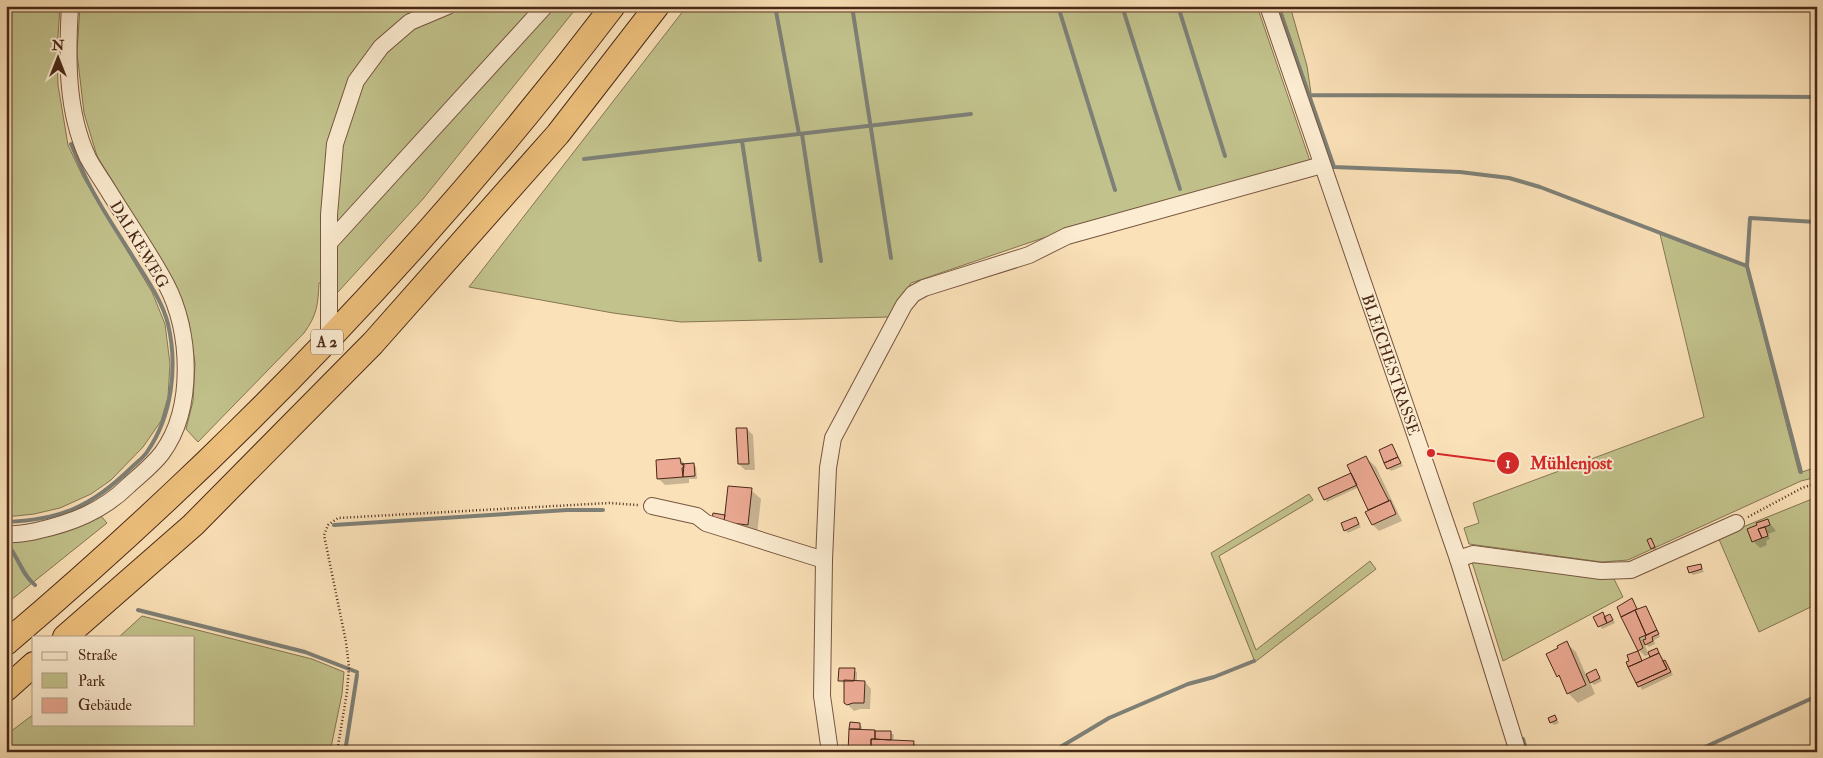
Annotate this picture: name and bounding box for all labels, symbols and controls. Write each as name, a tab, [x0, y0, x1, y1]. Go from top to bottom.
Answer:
north arrow	[32, 32, 82, 82]
text: N	[51, 37, 65, 54]
street label: DALKEWEG	[105, 197, 173, 292]
street label: BLEICHESTRASSE	[1357, 292, 1424, 438]
road number: A 2	[311, 330, 343, 354]
callout: Mühlenjost	[1495, 446, 1622, 479]
text: Mühlenjost	[1529, 452, 1612, 475]
text: 1	[1505, 454, 1511, 473]
legend	[32, 636, 195, 726]
text: Straße	[78, 646, 117, 665]
text: Park	[78, 672, 105, 691]
text: Gebäude	[78, 696, 132, 715]

